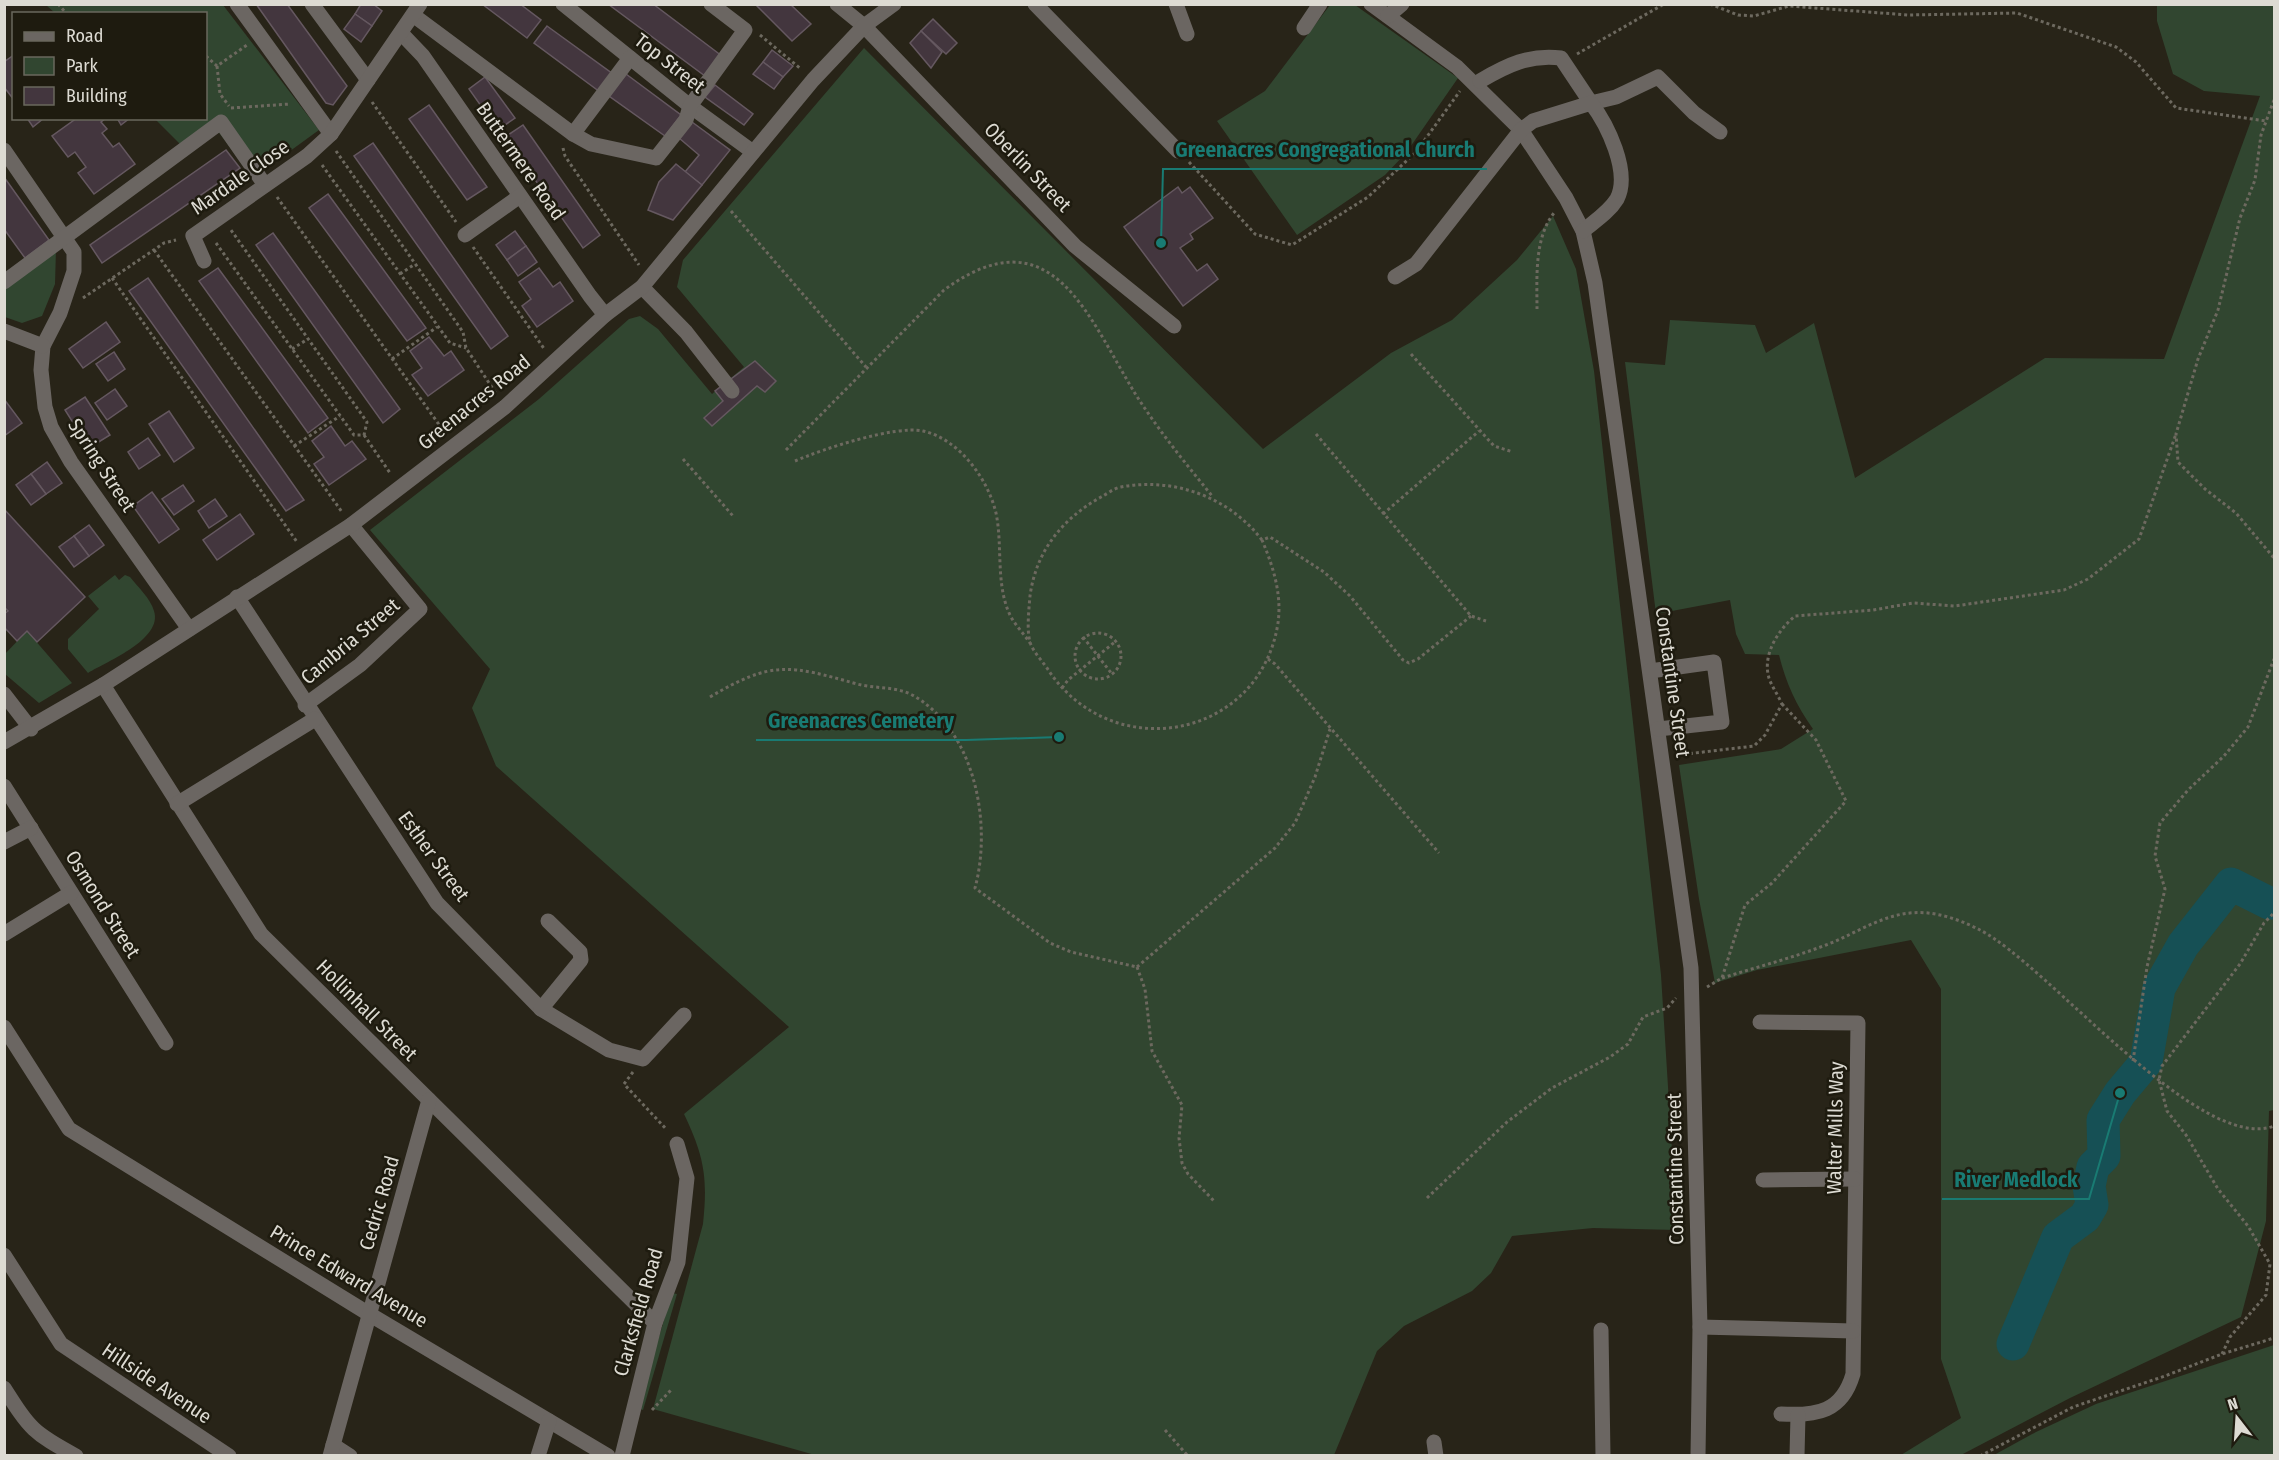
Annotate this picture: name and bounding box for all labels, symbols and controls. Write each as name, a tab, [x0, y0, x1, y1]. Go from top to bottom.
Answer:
legend	[12, 12, 207, 120]
text: Road	[66, 25, 103, 47]
street label: Top Street	[630, 28, 711, 98]
text: Park	[66, 55, 99, 77]
text: Building	[66, 85, 127, 107]
street label: Buttermere Road	[471, 97, 571, 225]
street label: Oberlin Street	[979, 117, 1077, 217]
callout: Greenacres Congregational Church	[1163, 130, 1487, 169]
street label: Mardale Close	[186, 134, 294, 220]
text: Greenacres Congregational Church	[1175, 137, 1475, 163]
street label: Greenacres Road	[413, 349, 535, 455]
street label: Spring Street	[63, 414, 141, 517]
street label: Cambria Street	[296, 592, 405, 689]
street label: Constantine Street	[1651, 605, 1696, 759]
callout: Greenacres Cemetery	[756, 701, 966, 740]
text: Greenacres Cemetery	[768, 708, 955, 734]
street label: Esther Street	[393, 806, 475, 906]
street label: Osmond Street	[60, 846, 146, 963]
street label: Hollinhall Street	[311, 954, 423, 1066]
street label: Walter Mills Way	[1822, 1061, 1848, 1195]
street label: Constantine Street	[1662, 1092, 1688, 1245]
street label: Cedric Road	[354, 1153, 404, 1253]
callout: River Medlock	[1942, 1160, 2089, 1199]
text: River Medlock	[1954, 1167, 2078, 1193]
street label: Prince Edward Avenue	[266, 1219, 432, 1333]
street label: Clarksfield Road	[608, 1245, 668, 1379]
street label: Hillside Avenue	[98, 1338, 216, 1428]
north arrow	[2207, 1388, 2267, 1448]
text: N	[2225, 1394, 2240, 1415]

